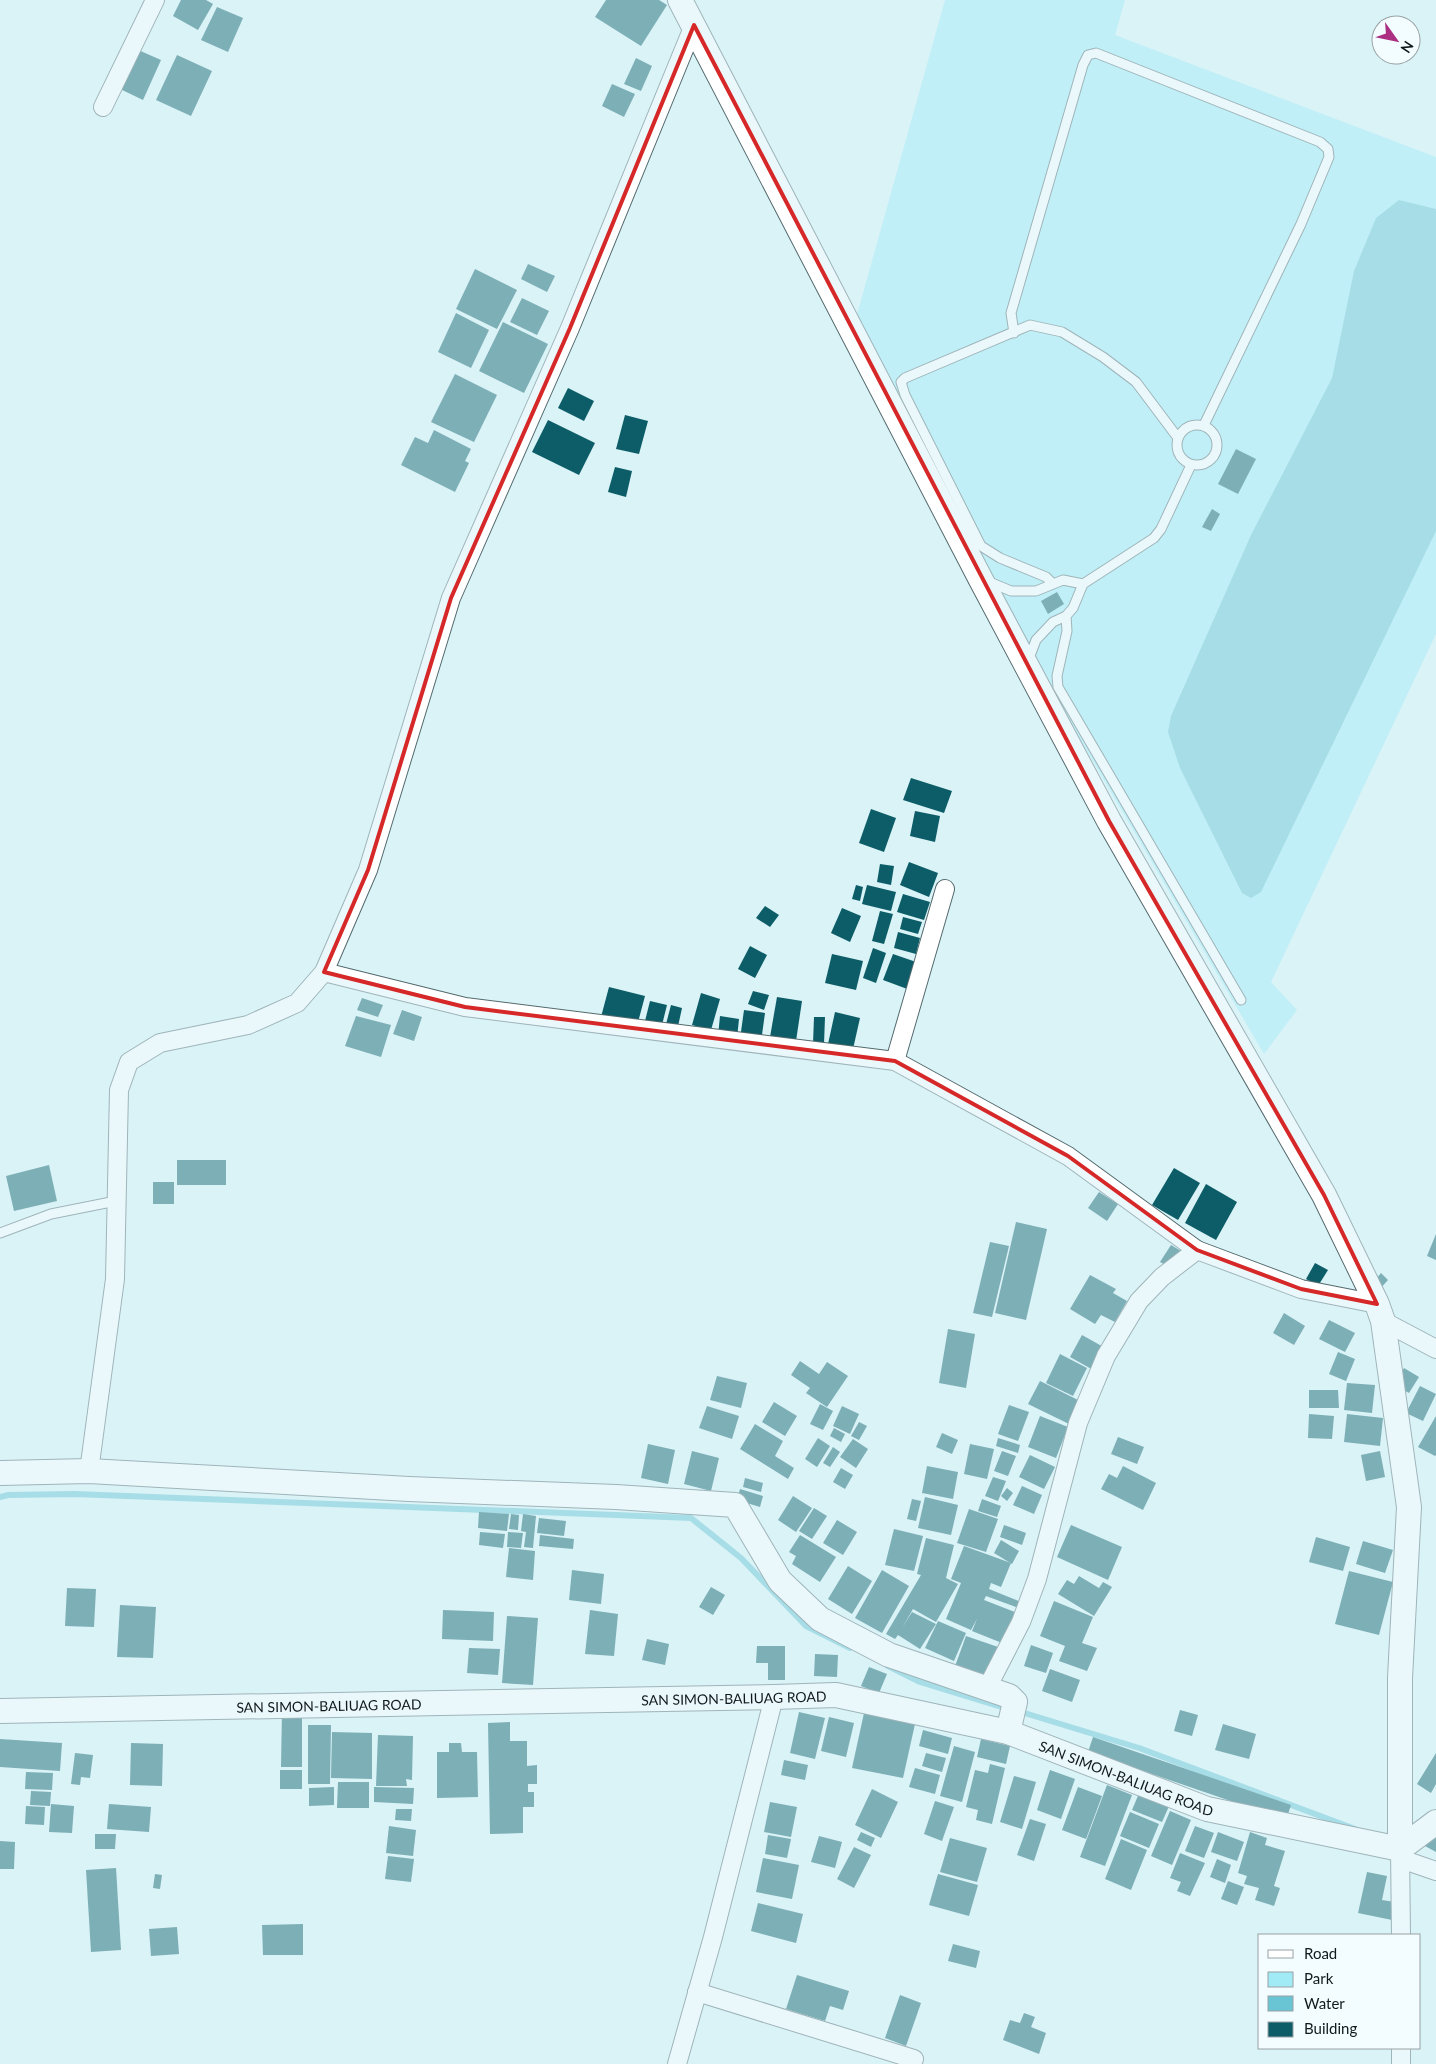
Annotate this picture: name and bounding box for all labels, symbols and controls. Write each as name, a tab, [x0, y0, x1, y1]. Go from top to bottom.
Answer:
north arrow	[1371, 15, 1421, 65]
text: N	[1397, 38, 1417, 57]
street label: SAN SIMON-BALIUAG ROAD	[641, 1687, 827, 1708]
street label: SAN SIMON-BALIUAG ROAD	[236, 1695, 422, 1715]
street label: SAN SIMON-BALIUAG ROAD	[1037, 1736, 1215, 1819]
legend	[1258, 1934, 1421, 2049]
text: Road	[1304, 1944, 1337, 1962]
text: Park	[1304, 1969, 1334, 1987]
text: Water	[1304, 1994, 1345, 2012]
text: Building	[1304, 2019, 1357, 2037]

